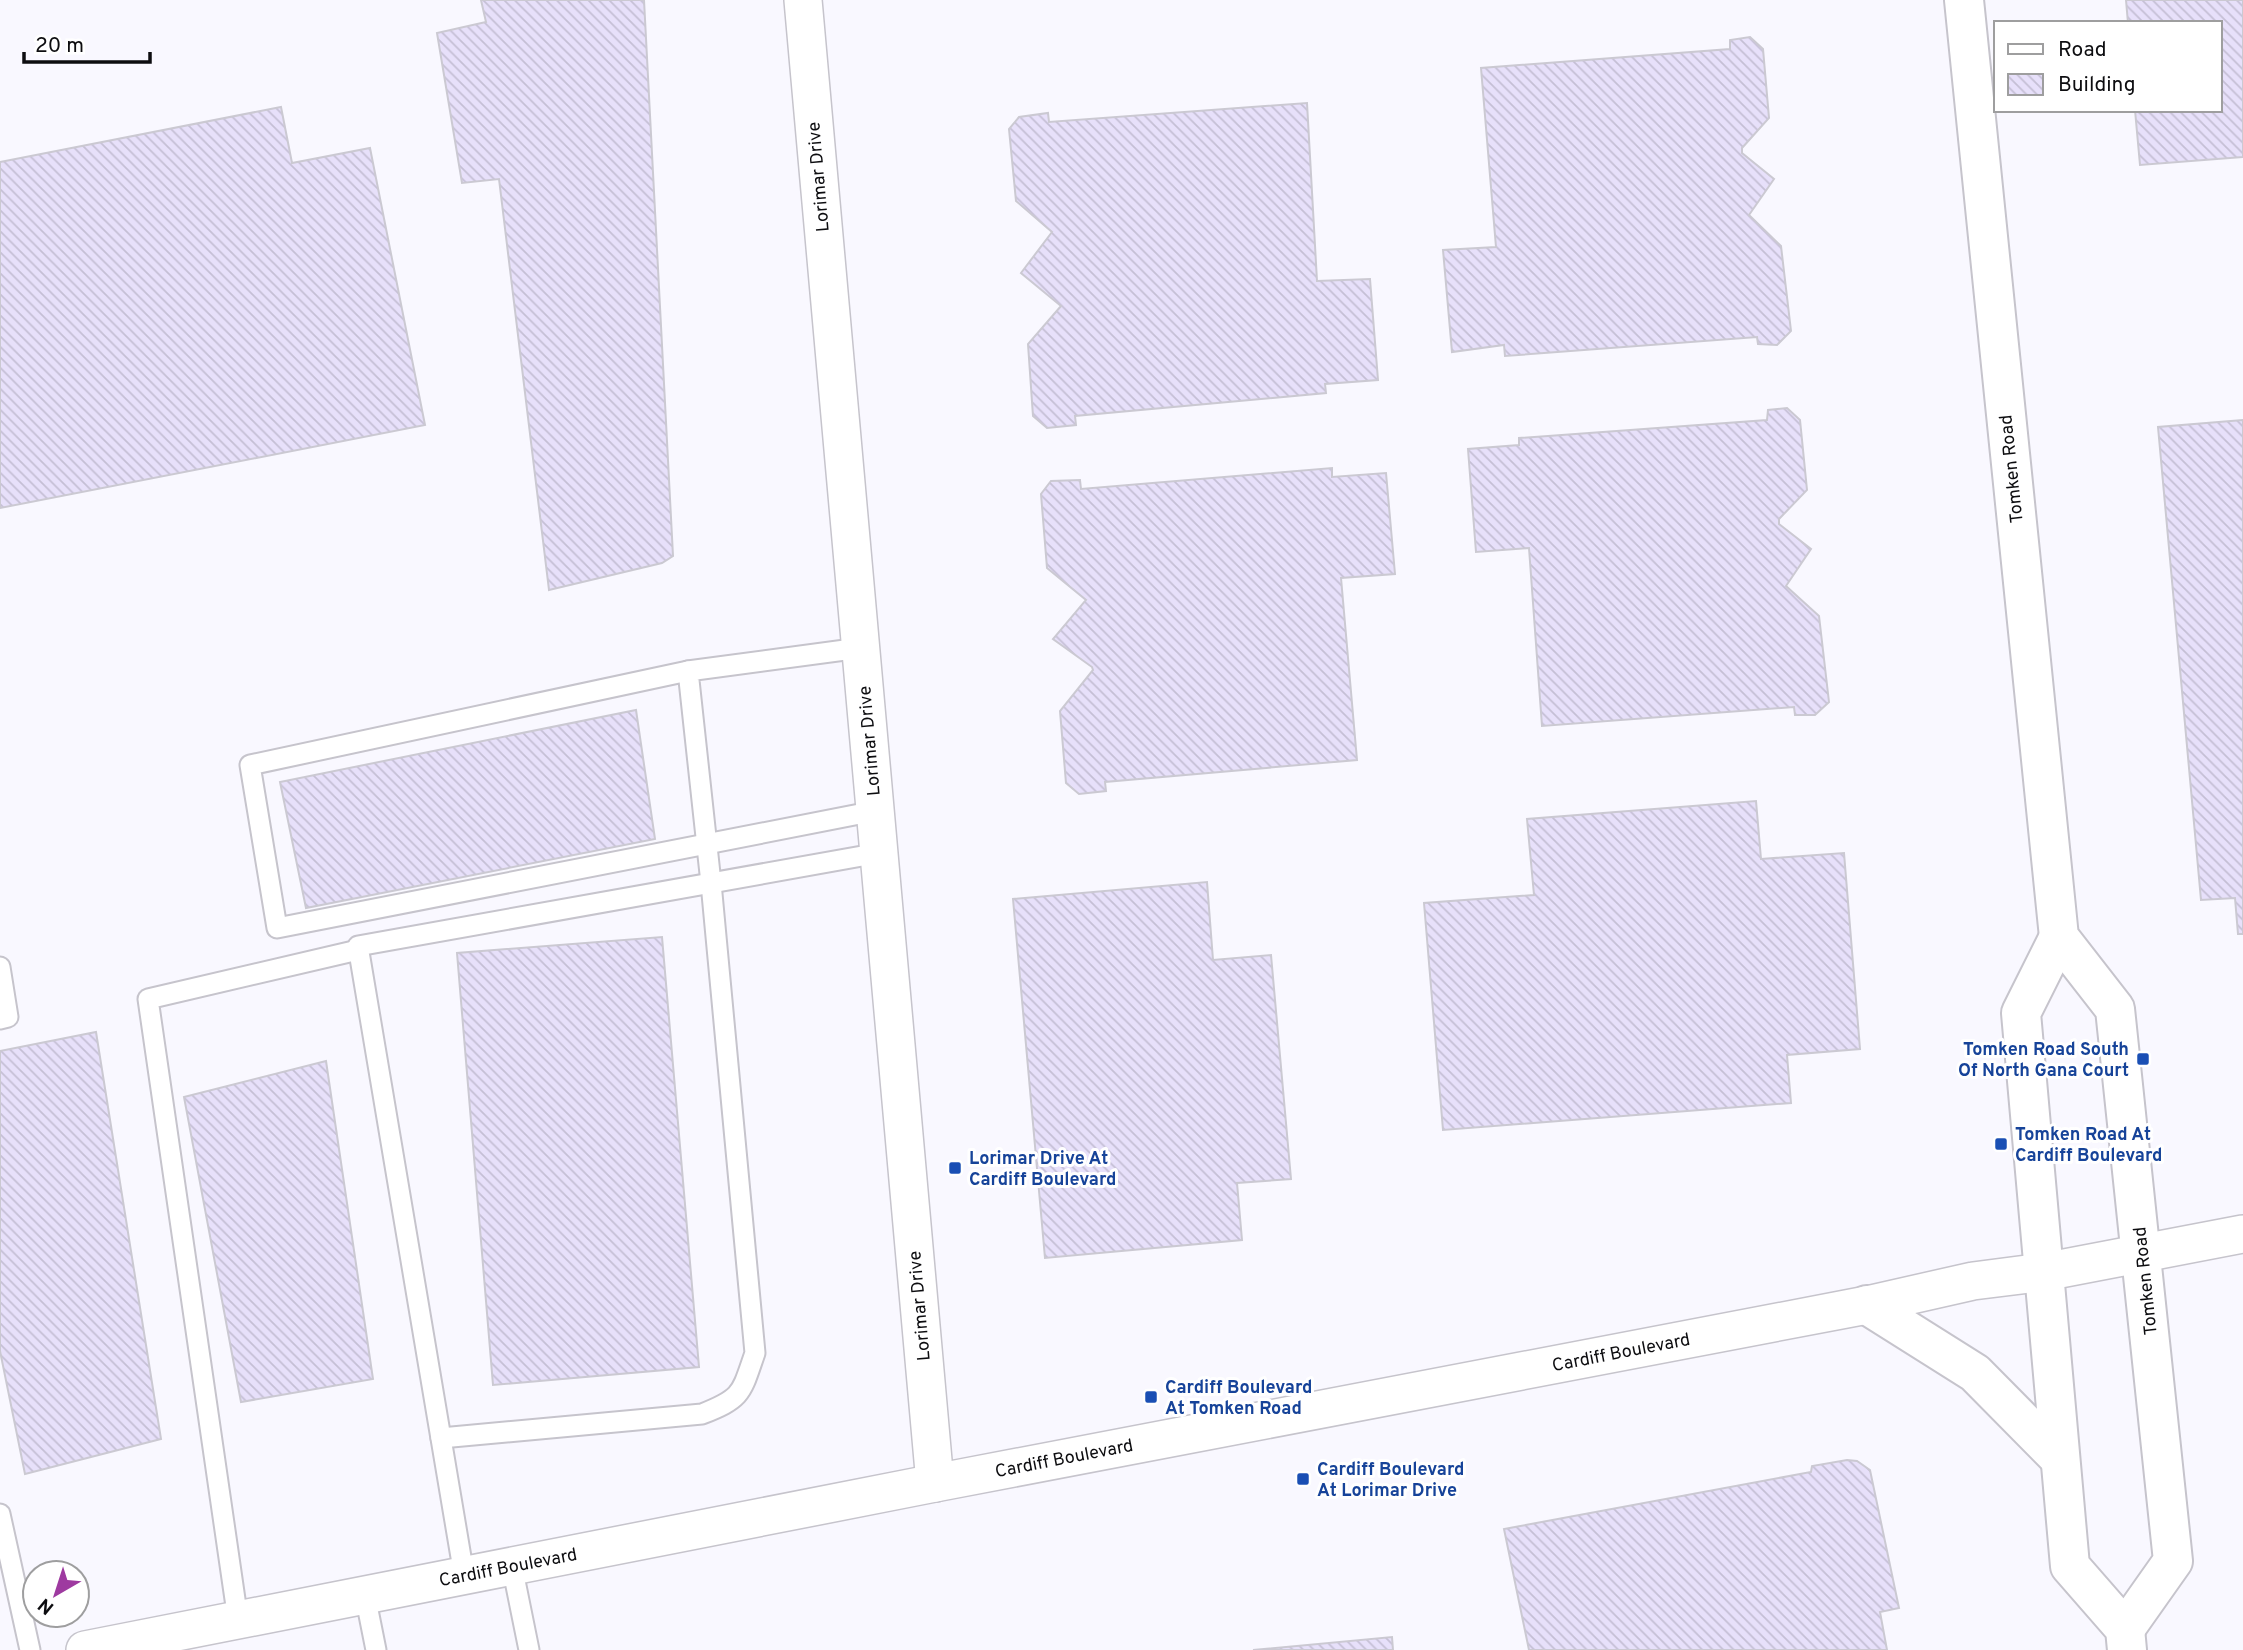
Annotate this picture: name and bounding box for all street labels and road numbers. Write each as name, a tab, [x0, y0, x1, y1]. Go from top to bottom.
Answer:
street label: Lorimar Drive	[803, 121, 836, 233]
street label: Tomken Road	[1995, 413, 2030, 524]
street label: Lorimar Drive	[854, 685, 887, 797]
street label: Tomken Road	[2129, 1225, 2164, 1336]
street label: Lorimar Drive	[904, 1250, 937, 1362]
street label: Cardiff Boulevard	[1550, 1329, 1692, 1378]
street label: Cardiff Boulevard	[993, 1435, 1135, 1484]
street label: Cardiff Boulevard	[437, 1544, 579, 1593]

